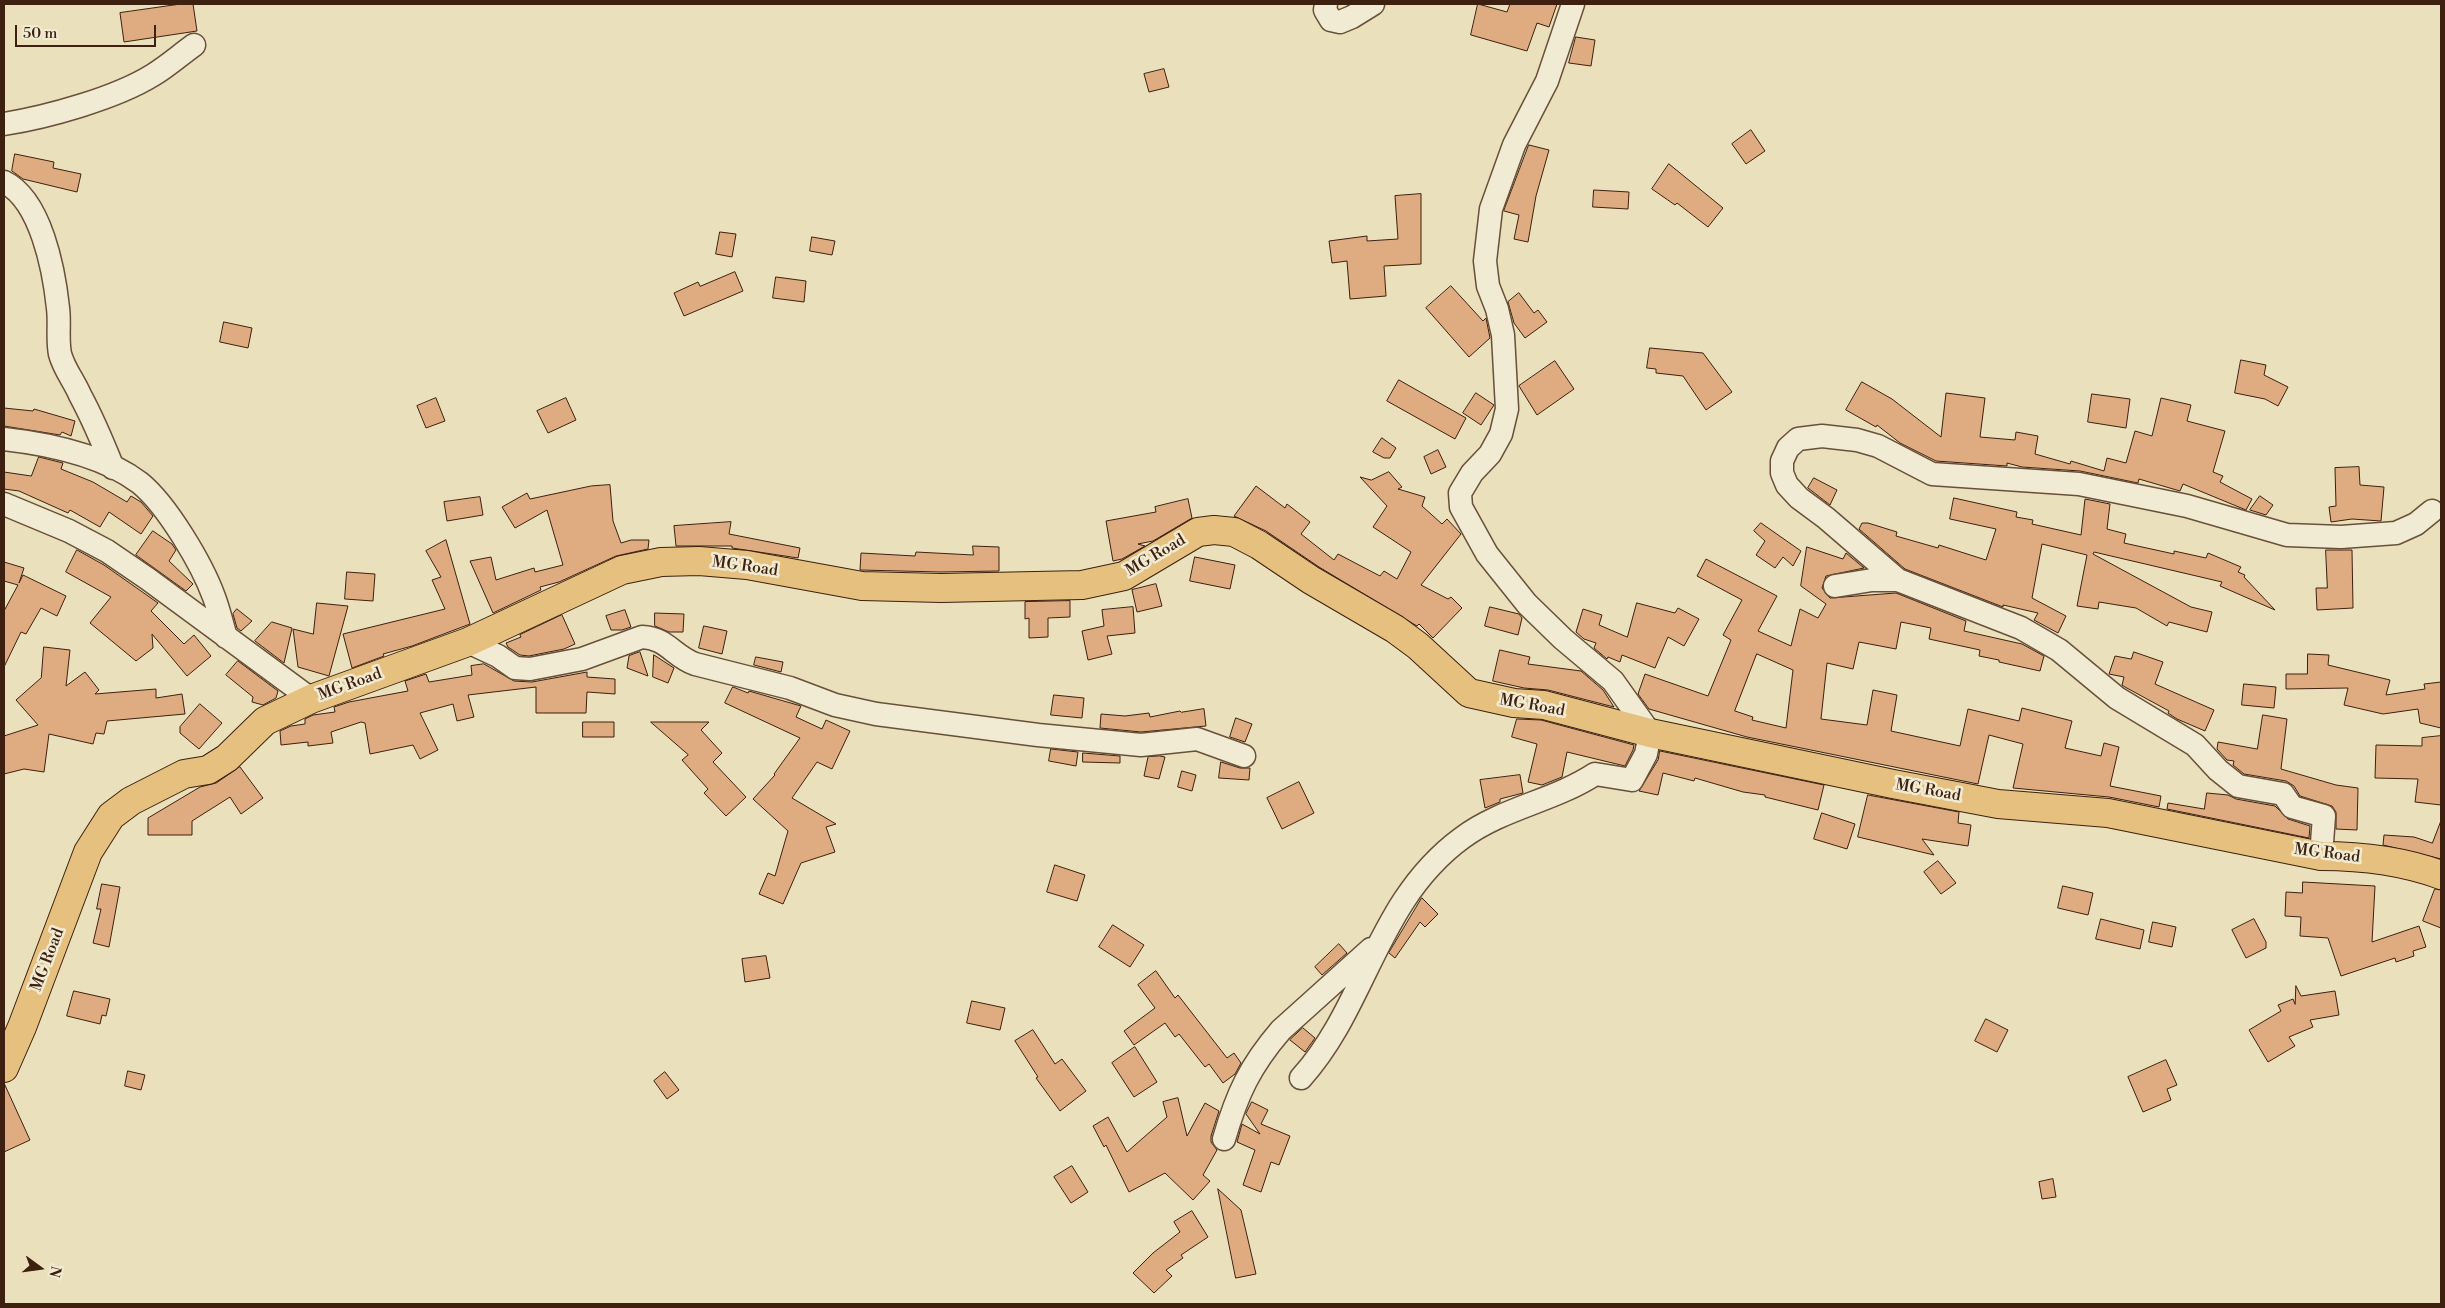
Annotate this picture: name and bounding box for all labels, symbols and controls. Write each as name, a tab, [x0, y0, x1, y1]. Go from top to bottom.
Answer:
scale bar	[18, 15, 159, 47]
text: 50 m	[23, 24, 57, 43]
street label: MG Road	[1123, 531, 1189, 581]
street label: MG Road	[711, 553, 779, 581]
street label: MG Road	[316, 665, 384, 705]
street label: MG Road	[1498, 691, 1566, 721]
street label: MG Road	[1894, 776, 1962, 806]
street label: MG Road	[2293, 840, 2361, 868]
street label: MG Road	[27, 926, 69, 994]
north arrow	[15, 1243, 65, 1293]
text: N	[44, 1264, 65, 1279]

